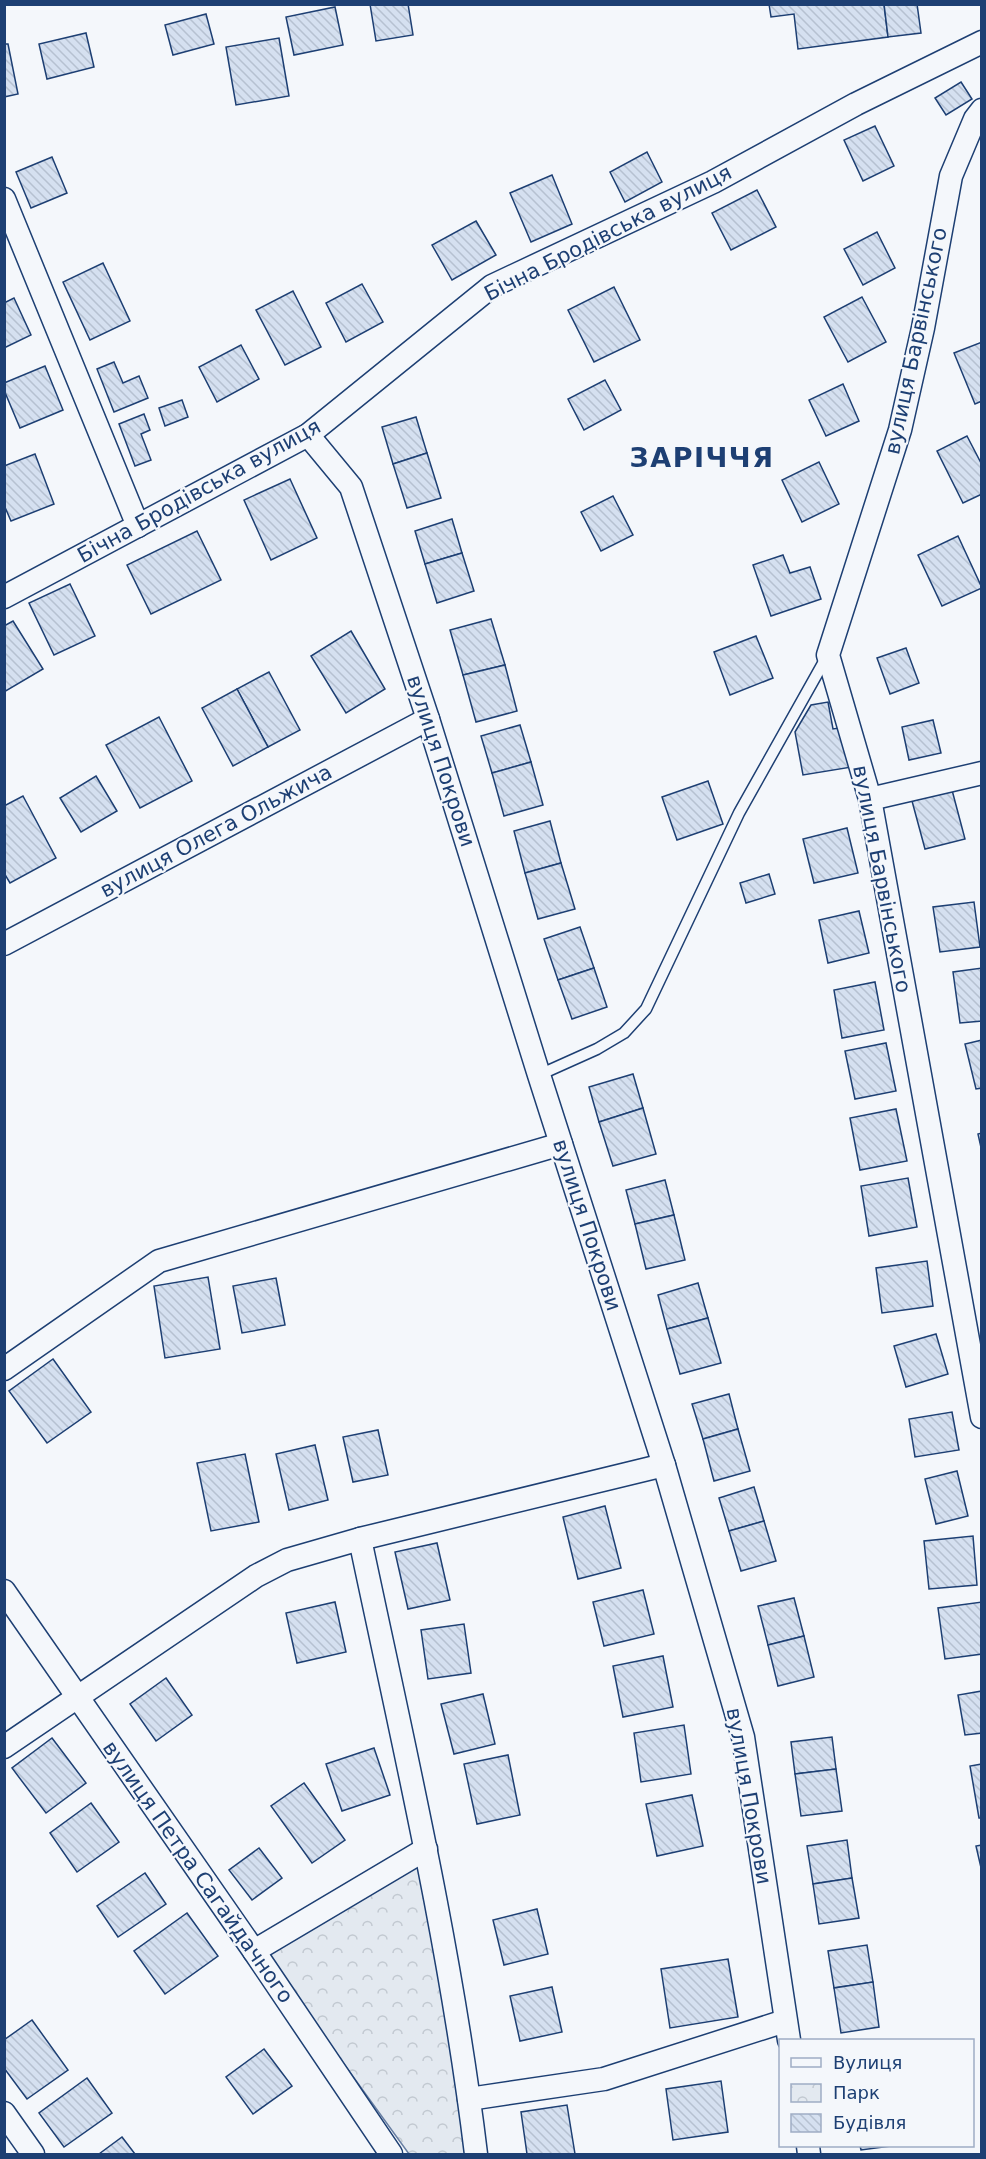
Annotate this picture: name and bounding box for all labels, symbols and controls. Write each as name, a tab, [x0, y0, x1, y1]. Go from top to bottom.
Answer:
street label: Бічна Бродівська вулиця	[480, 160, 736, 306]
street label: вулиця Барвінського	[880, 225, 952, 457]
street label: Бічна Бродівська вулиця	[73, 414, 325, 568]
district label: ЗАРІЧЧЯ	[630, 442, 774, 473]
street label: вулиця Покрови	[402, 672, 480, 850]
street label: вулиця Олега Ольжича	[96, 760, 336, 902]
street label: вулиця Барвінського	[848, 763, 916, 995]
street label: вулиця Покрови	[548, 1136, 626, 1314]
street label: вулиця Покрови	[722, 1706, 776, 1886]
street label: вулиця Петра Сагайдачного	[98, 1736, 298, 2008]
legend	[779, 2039, 974, 2147]
text: Вулиця	[833, 2052, 902, 2073]
text: Парк	[833, 2082, 880, 2103]
text: Будівля	[833, 2112, 906, 2133]

